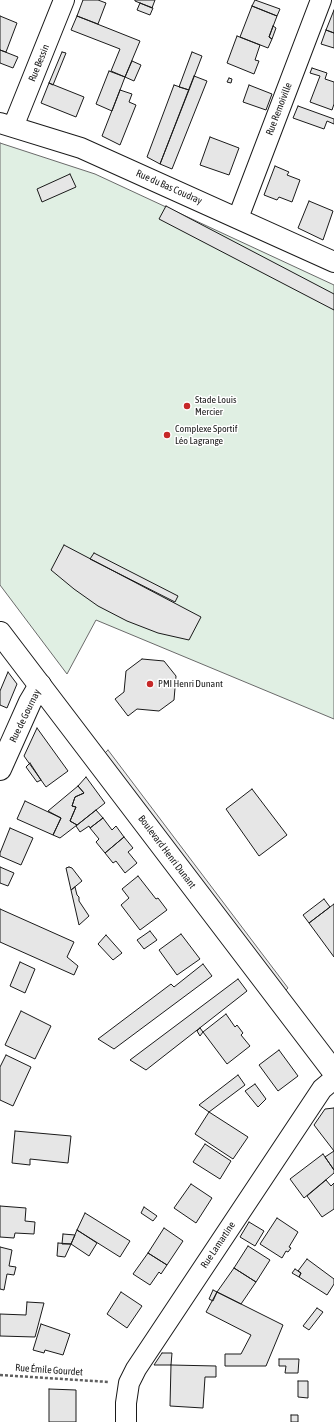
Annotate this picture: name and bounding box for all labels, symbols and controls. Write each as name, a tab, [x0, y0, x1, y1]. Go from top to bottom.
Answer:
street label: Rue Bessin	[26, 43, 52, 83]
street label: Rue Remoiville	[263, 81, 295, 137]
street label: Rue du Bas Coudray	[134, 167, 204, 207]
place label: Stade Louis Mercier	[195, 394, 237, 418]
marker: Stade Louis Mercier	[182, 401, 192, 411]
place label: Complexe Sportif Léo Lagrange	[175, 423, 237, 446]
marker: Complexe Sportif Léo Lagrange	[162, 430, 172, 440]
place label: PMI Henri Dunant	[158, 678, 223, 690]
marker: PMI Henri Dunant	[145, 679, 155, 689]
street label: Rue de Gournay	[7, 687, 43, 745]
street label: Boulevard Henri Dunant	[136, 813, 198, 891]
street label: Rue Lamartine	[198, 1219, 238, 1271]
street label: Rue Émile Gourdet	[15, 1362, 83, 1378]

